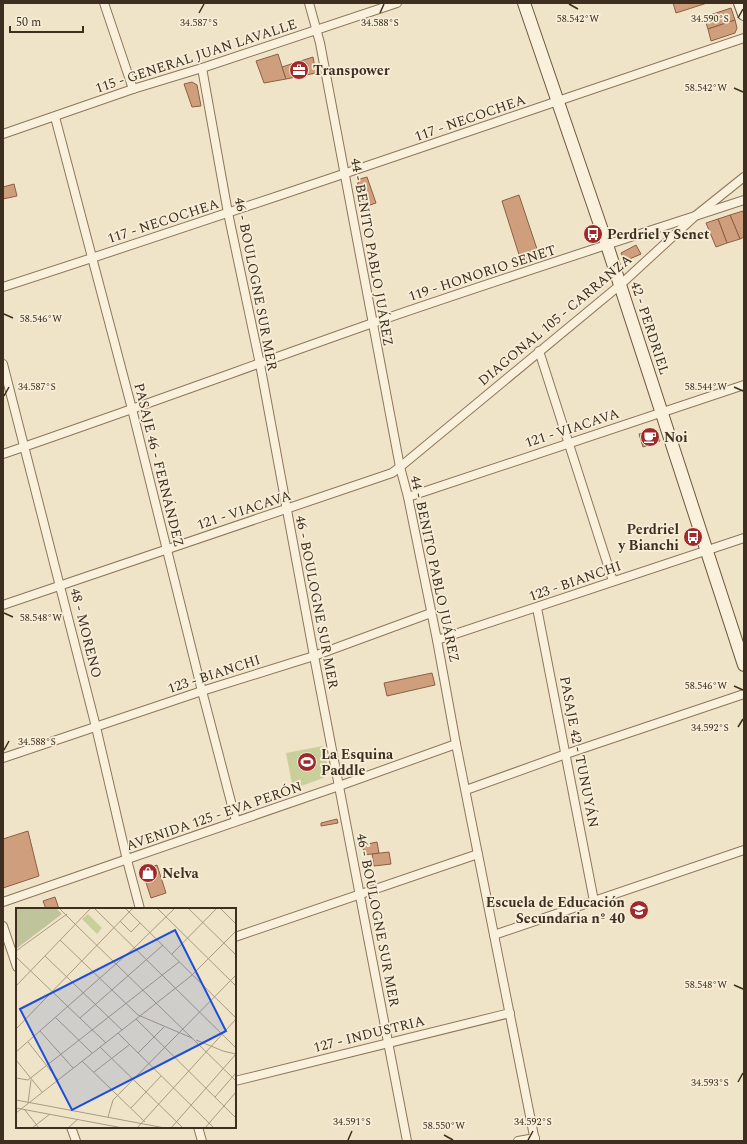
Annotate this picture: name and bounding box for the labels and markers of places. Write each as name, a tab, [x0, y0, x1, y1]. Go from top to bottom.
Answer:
office icon: Transpower	[288, 59, 310, 81]
place label: Transpower	[313, 60, 390, 81]
bus stop icon: Perdriel y Senet	[582, 223, 604, 245]
place label: Perdriel y Senet	[607, 224, 710, 245]
cafe icon: Noi	[639, 426, 661, 448]
place label: Noi	[664, 427, 688, 448]
place label: Perdriel y Bianchi	[617, 519, 679, 556]
bus stop icon: Perdriel y Bianchi	[682, 526, 704, 548]
place label: La Esquina Paddle	[321, 744, 394, 781]
sports icon: La Esquina Paddle	[296, 751, 318, 773]
shop icon: Nelva	[137, 862, 159, 884]
place label: Nelva	[162, 863, 200, 884]
place label: Escuela de Educación Secundaria nº 40	[486, 892, 625, 929]
school or university icon: Escuela de Educación Secundaria nº 40	[628, 899, 650, 921]

